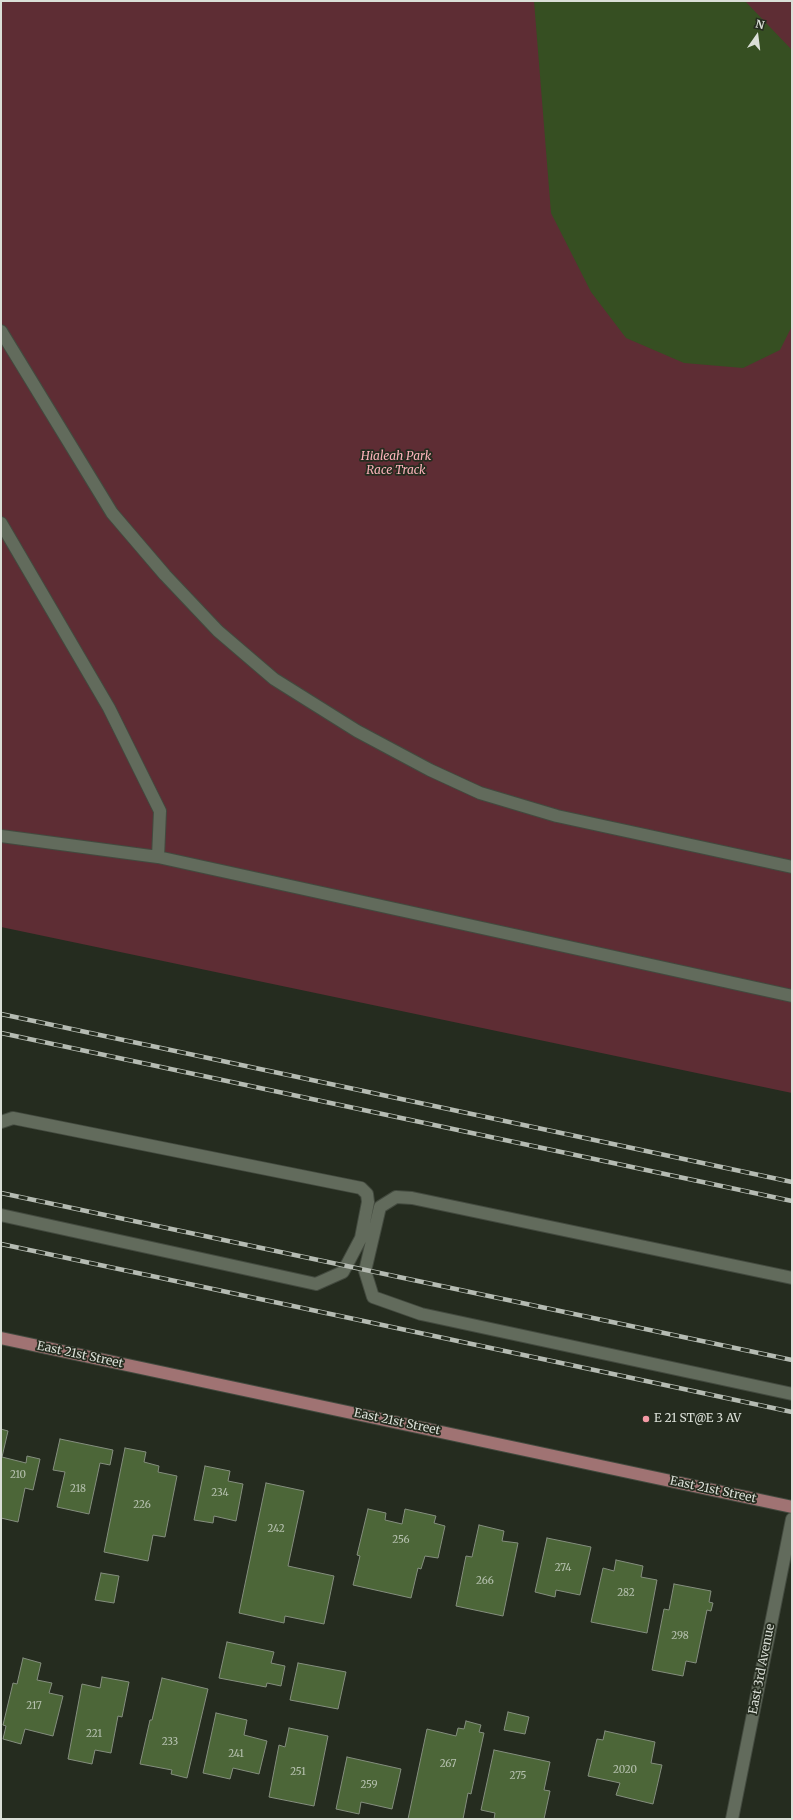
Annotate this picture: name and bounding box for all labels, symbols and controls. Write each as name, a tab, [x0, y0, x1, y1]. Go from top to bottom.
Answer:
north arrow	[737, 16, 777, 56]
text: N	[754, 17, 766, 32]
park label: Hialeah Park Race Track	[361, 450, 431, 478]
street label: East 21st Street	[36, 1339, 124, 1371]
street label: East 21st Street	[353, 1406, 441, 1438]
place label: E 21 ST@E 3 AV	[654, 1412, 741, 1426]
marker: E 21 ST@E 3 AV	[641, 1414, 651, 1424]
house number: 210	[10, 1469, 26, 1481]
street label: East 21st Street	[669, 1474, 757, 1506]
house number: 218	[70, 1483, 86, 1495]
house number: 234	[211, 1487, 229, 1499]
house number: 226	[133, 1499, 151, 1511]
house number: 242	[267, 1523, 285, 1535]
house number: 256	[392, 1534, 410, 1546]
house number: 274	[555, 1562, 571, 1574]
house number: 266	[476, 1575, 494, 1587]
house number: 282	[617, 1587, 635, 1599]
street label: East 3rd Avenue	[746, 1623, 778, 1715]
house number: 298	[671, 1630, 689, 1642]
house number: 217	[26, 1700, 42, 1712]
house number: 221	[86, 1728, 102, 1740]
house number: 233	[162, 1736, 178, 1748]
house number: 241	[228, 1748, 244, 1760]
house number: 267	[440, 1758, 456, 1770]
house number: 2020	[613, 1764, 637, 1776]
house number: 251	[290, 1766, 306, 1778]
house number: 275	[510, 1770, 526, 1782]
house number: 259	[360, 1779, 378, 1791]

